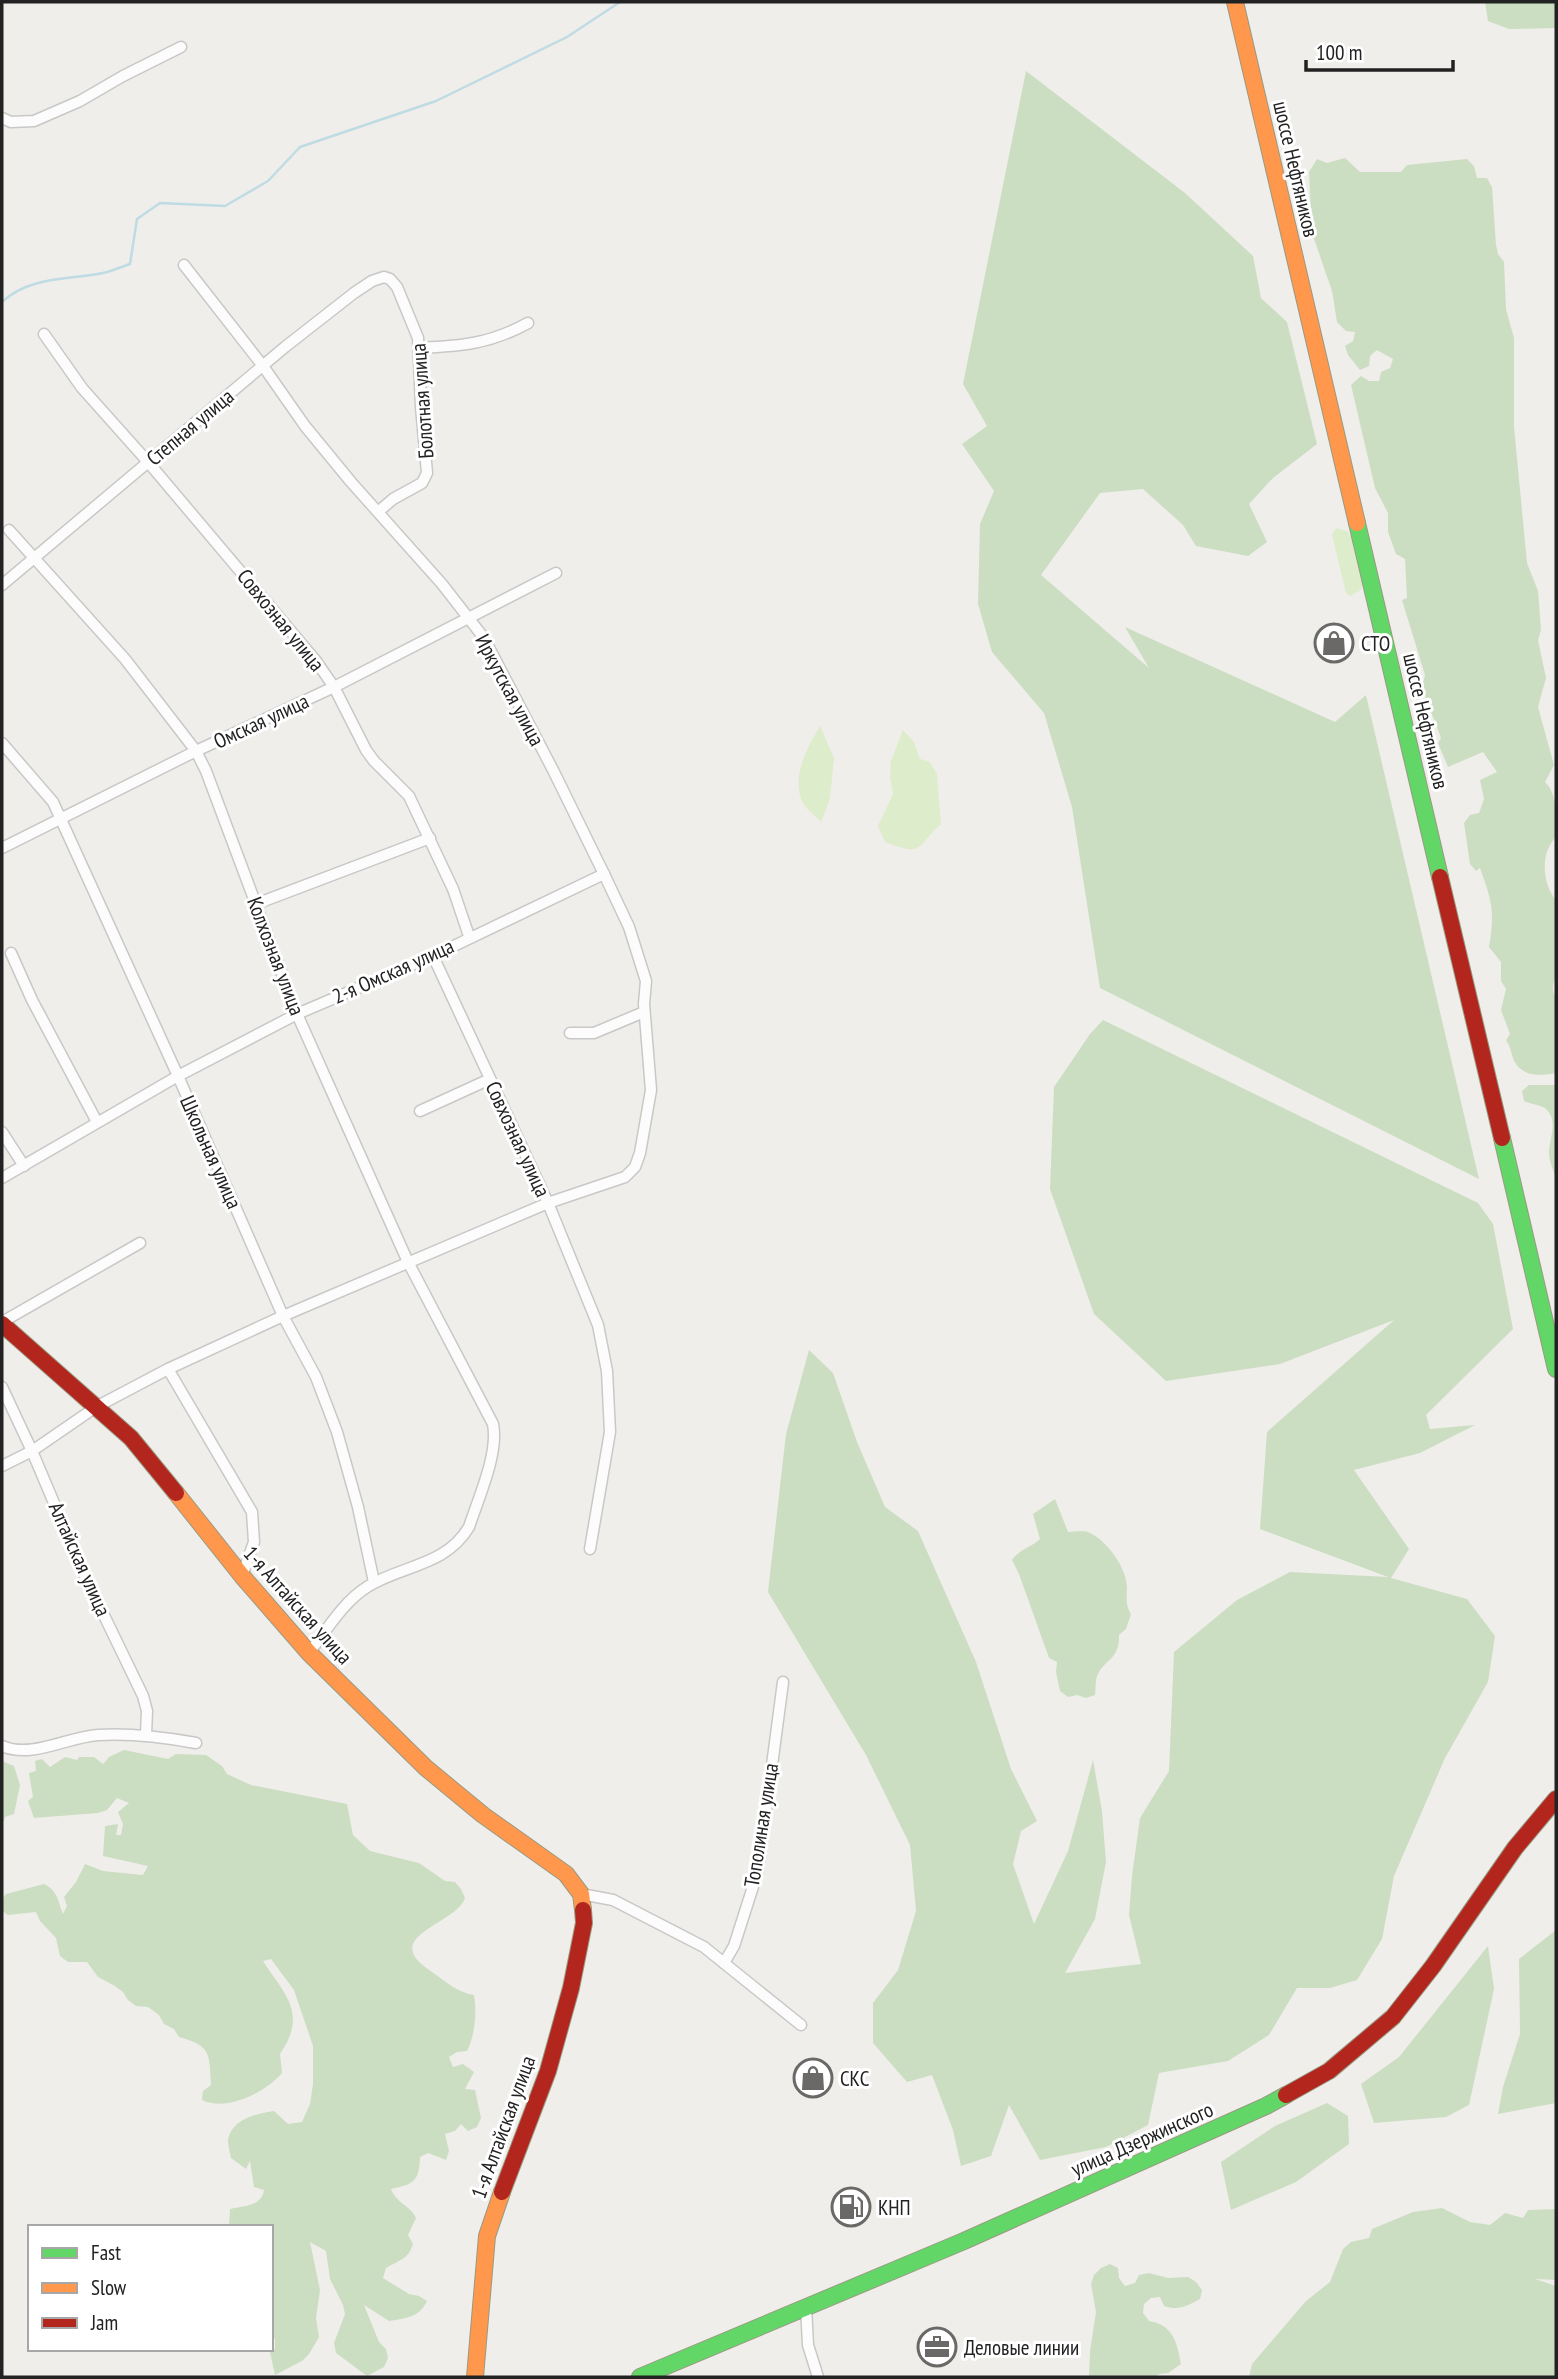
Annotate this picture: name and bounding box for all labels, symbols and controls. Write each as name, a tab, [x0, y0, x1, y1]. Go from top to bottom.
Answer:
scale bar	[1306, 28, 1453, 72]
text: 100 m	[1316, 39, 1362, 66]
street label: шоссе Нефтяников	[1267, 98, 1325, 240]
street label: Болотная улица	[405, 342, 439, 460]
street label: Степная улица	[141, 383, 239, 471]
street label: Совхозная улица	[231, 563, 331, 677]
shop icon: СТО	[1313, 622, 1355, 664]
street label: Иркутская улица	[469, 629, 551, 751]
place label: СТО	[1361, 630, 1390, 657]
street label: шоссе Нефтяников	[1397, 650, 1455, 792]
street label: Омская улица	[209, 687, 313, 755]
street label: Колхозная улица	[241, 893, 311, 1019]
street label: 2-я Омская улица	[328, 932, 458, 1010]
street label: Совхозная улица	[479, 1077, 557, 1201]
street label: Школьная улица	[174, 1091, 248, 1213]
street label: Алтайская улица	[43, 1498, 117, 1620]
street label: 1-я Алтайская улица	[238, 1540, 358, 1670]
street label: Тополиная улица	[738, 1761, 784, 1889]
street label: 1-я Алтайская улица	[465, 2052, 541, 2202]
shop icon: СКС	[792, 2057, 834, 2099]
place label: СКС	[840, 2065, 870, 2092]
street label: улица Дзержинского	[1067, 2096, 1217, 2182]
fuel station icon: КНП	[830, 2186, 872, 2228]
place label: КНП	[878, 2194, 911, 2221]
legend	[28, 2225, 273, 2351]
text: Fast	[91, 2239, 121, 2266]
text: Slow	[91, 2274, 127, 2301]
text: Jam	[90, 2309, 118, 2336]
office icon: Деловые линии	[916, 2326, 958, 2368]
place label: Деловые линии	[964, 2334, 1079, 2361]

